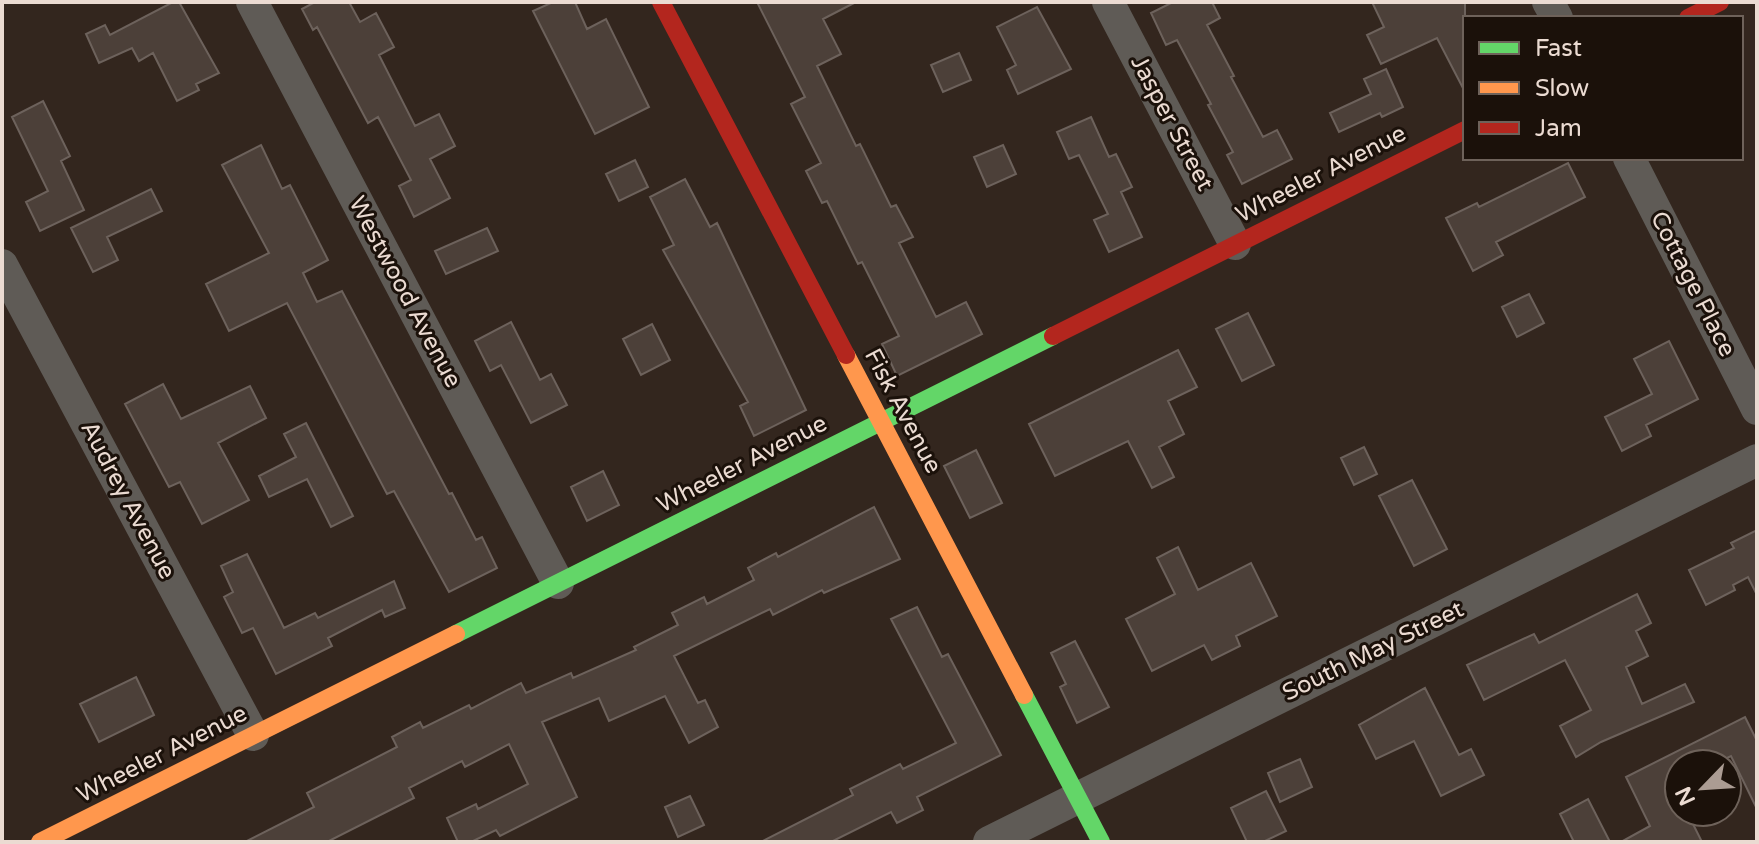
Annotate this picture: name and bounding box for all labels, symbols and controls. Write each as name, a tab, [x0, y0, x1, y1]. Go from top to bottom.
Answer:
legend	[1463, 16, 1743, 160]
text: Fast	[1535, 34, 1582, 63]
street label: Jasper Street	[1124, 50, 1220, 196]
text: Slow	[1535, 74, 1589, 103]
text: Jam	[1535, 114, 1582, 143]
street label: Wheeler Avenue	[1231, 119, 1411, 229]
street label: Westwood Avenue	[342, 191, 468, 393]
street label: Cottage Place	[1644, 206, 1742, 362]
street label: Fisk Avenue	[858, 344, 948, 478]
street label: Wheeler Avenue	[652, 409, 832, 519]
street label: Audrey Avenue	[74, 416, 182, 584]
street label: South May Street	[1278, 595, 1468, 707]
street label: Wheeler Avenue	[72, 699, 252, 809]
north arrow	[1663, 748, 1743, 828]
text: N	[1670, 783, 1701, 810]

